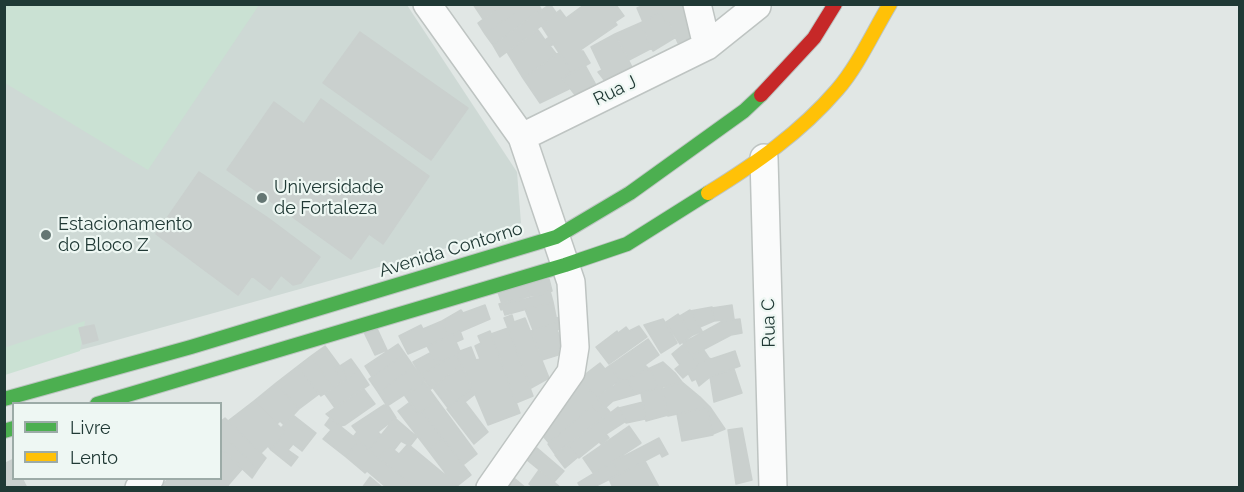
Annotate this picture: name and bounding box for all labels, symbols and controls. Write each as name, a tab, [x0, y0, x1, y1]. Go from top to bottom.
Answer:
street label: Rua J	[590, 71, 640, 111]
place label: Universidade de Fortaleza	[274, 177, 383, 219]
marker: Universidade de Fortaleza	[255, 191, 269, 205]
place label: Estacionamento do Bloco Z	[58, 214, 192, 256]
street label: Avenida Contorno	[377, 218, 525, 282]
marker: Estacionamento do Bloco Z	[39, 228, 53, 242]
street label: Rua C	[758, 298, 780, 348]
legend	[12, 402, 222, 480]
text: Livre	[70, 417, 111, 438]
text: Lento	[70, 447, 118, 468]

